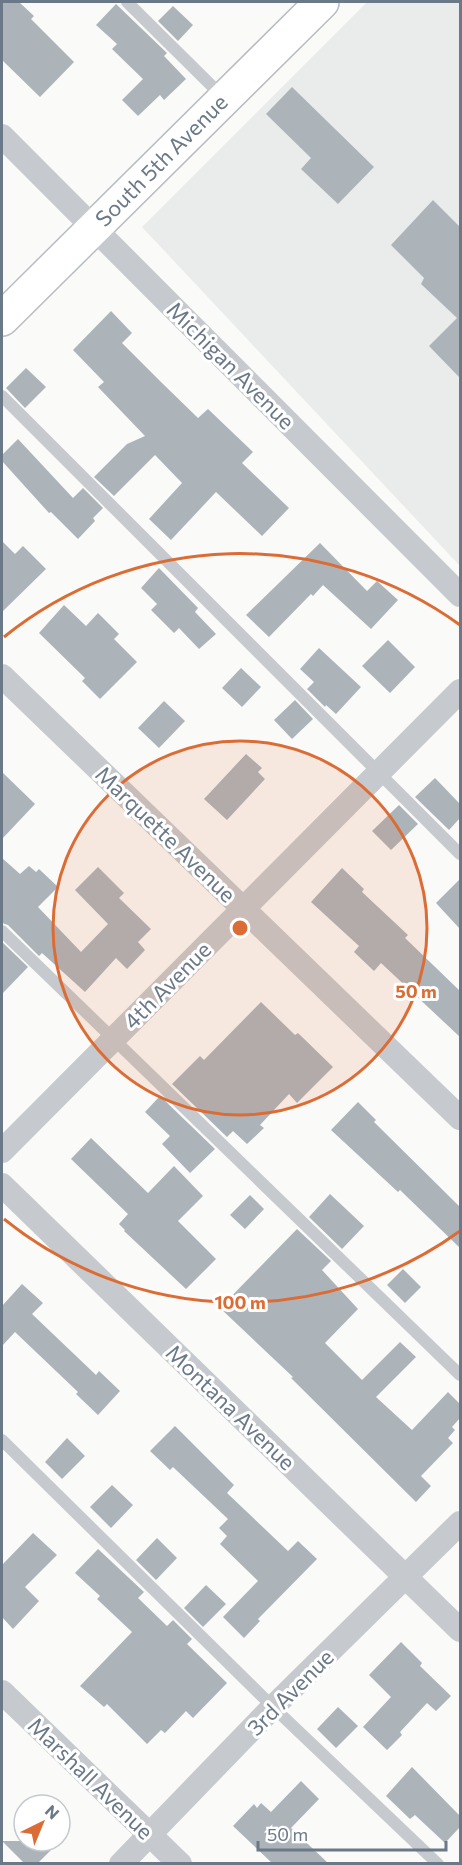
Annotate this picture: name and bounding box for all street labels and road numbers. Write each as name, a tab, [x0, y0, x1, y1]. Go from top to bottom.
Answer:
street label: South 5th Avenue	[89, 88, 233, 232]
street label: Michigan Avenue	[162, 296, 300, 434]
street label: Marquette Avenue	[90, 760, 242, 908]
street label: 4th Avenue	[118, 936, 216, 1034]
street label: Montana Avenue	[161, 1339, 301, 1475]
street label: 3rd Avenue	[241, 1643, 339, 1741]
street label: Marshall Avenue	[23, 1711, 159, 1845]

